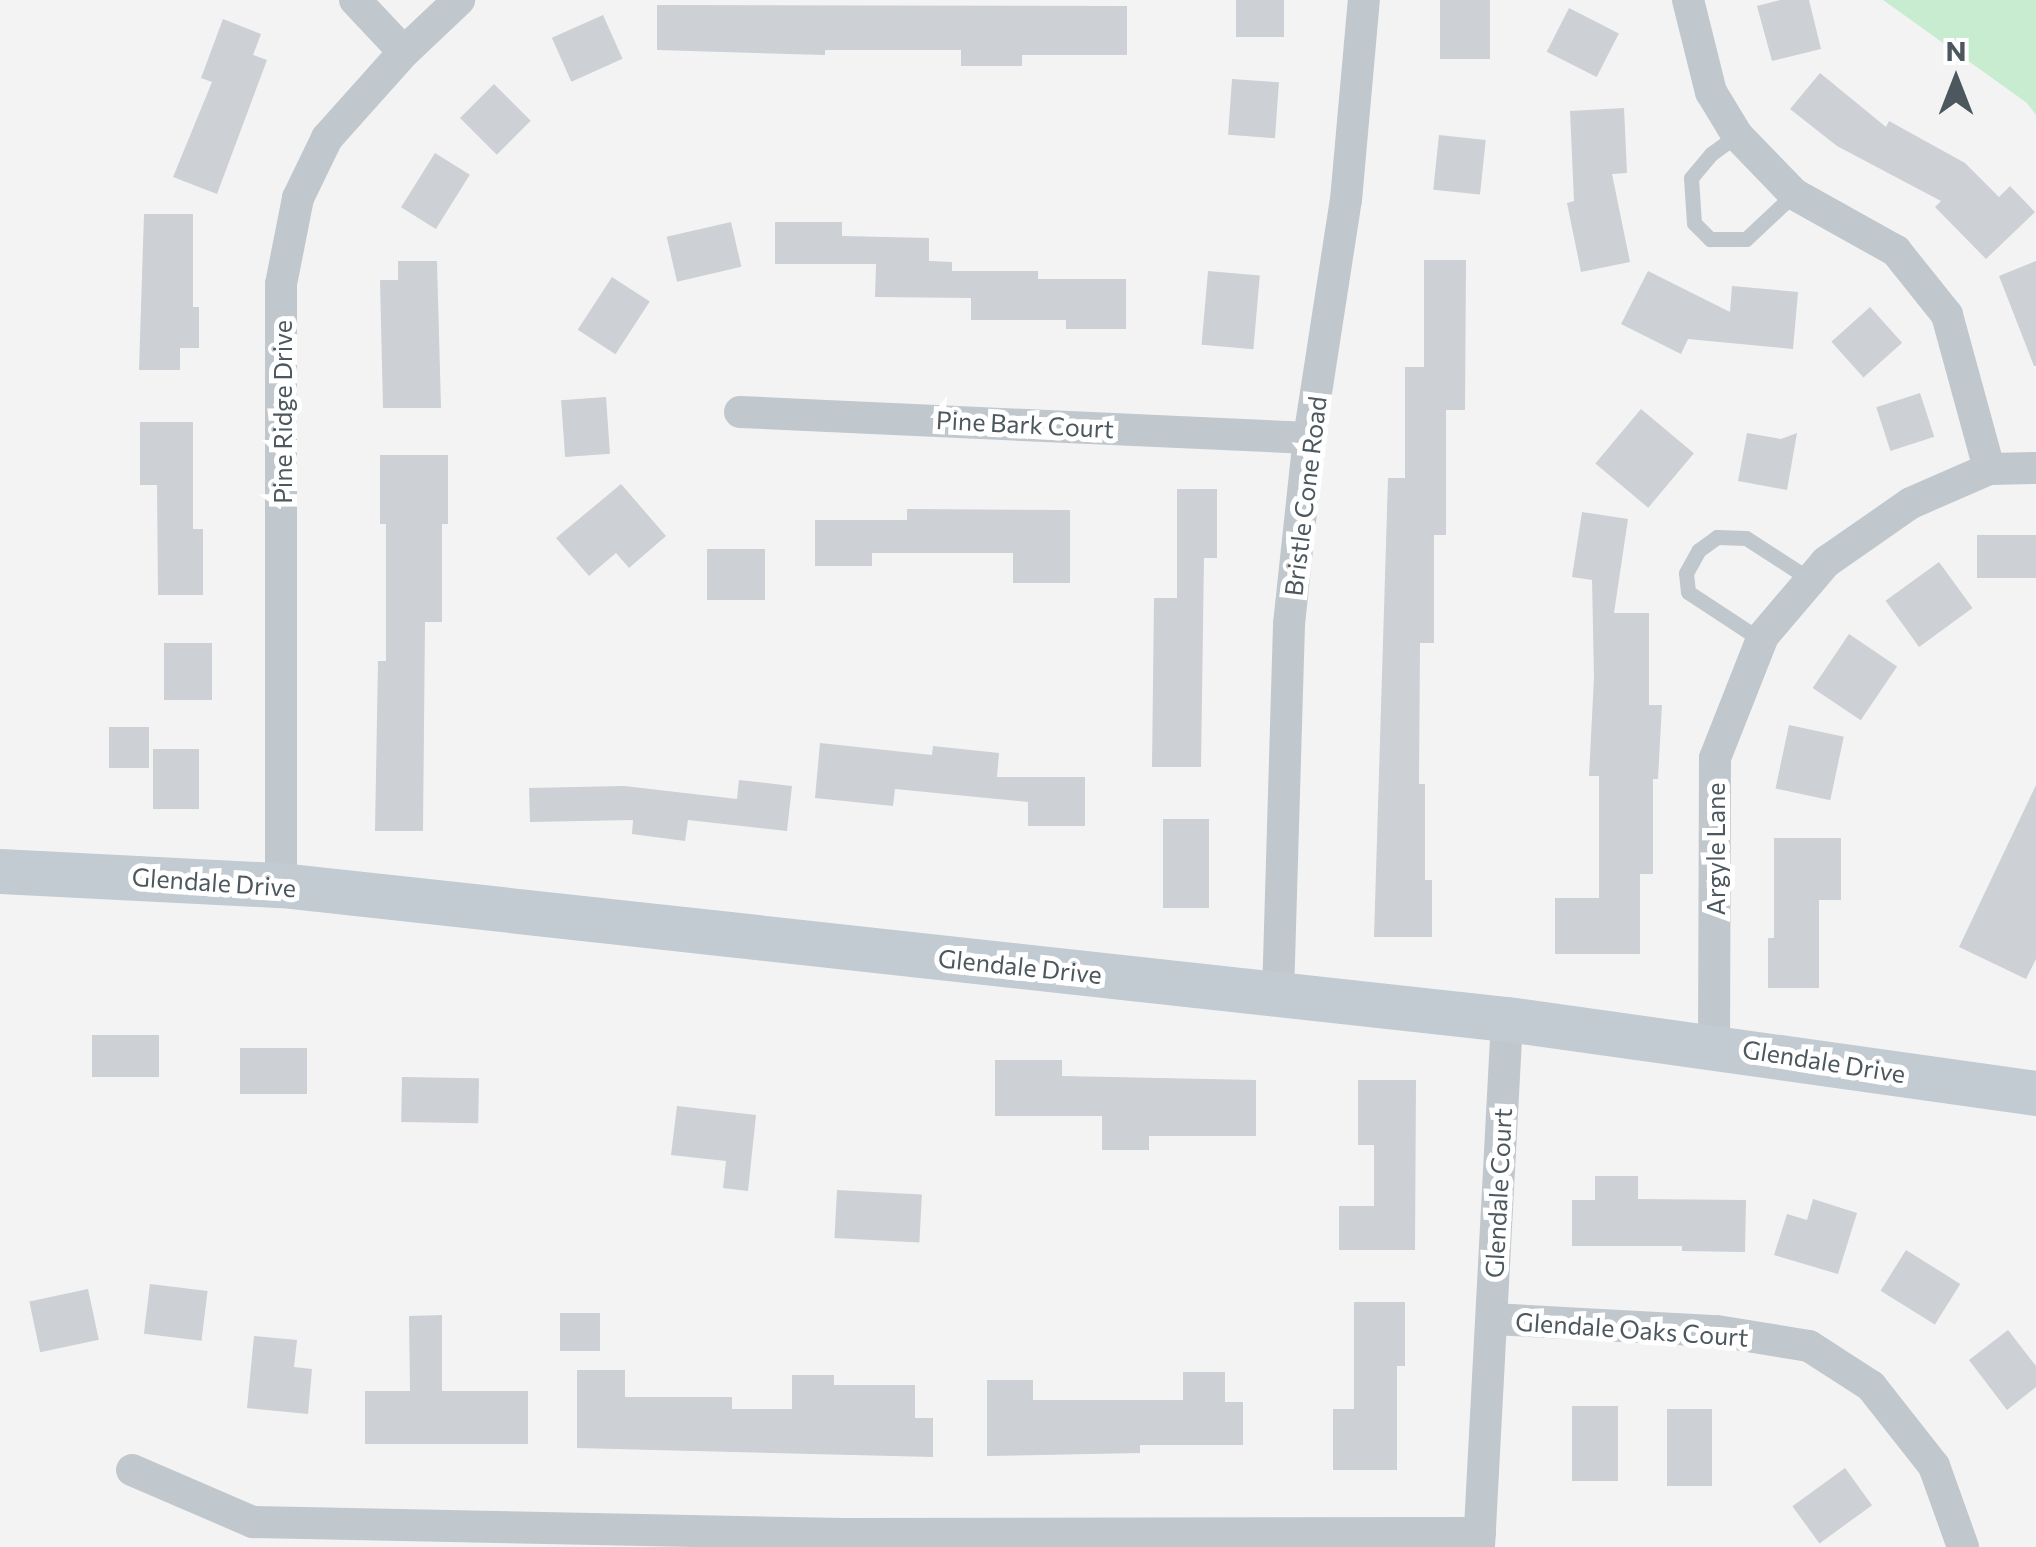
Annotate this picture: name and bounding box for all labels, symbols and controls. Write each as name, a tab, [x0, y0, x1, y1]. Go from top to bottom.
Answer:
north arrow	[1906, 30, 2006, 130]
text: N	[1946, 33, 1967, 67]
street label: Pine Ridge Drive	[267, 320, 297, 504]
street label: Bristle Cone Road	[1278, 394, 1332, 598]
street label: Pine Bark Court	[935, 404, 1115, 444]
street label: Argyle Lane	[1700, 783, 1730, 915]
street label: Glendale Drive	[131, 861, 297, 903]
street label: Glendale Drive	[937, 942, 1103, 990]
street label: Glendale Drive	[1740, 1033, 1908, 1089]
street label: Glendale Court	[1479, 1107, 1517, 1279]
street label: Glendale Oaks Court	[1514, 1306, 1750, 1352]

